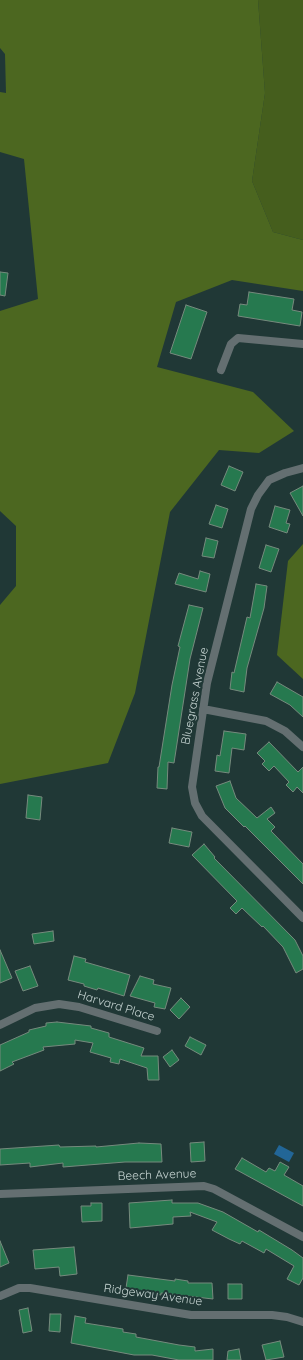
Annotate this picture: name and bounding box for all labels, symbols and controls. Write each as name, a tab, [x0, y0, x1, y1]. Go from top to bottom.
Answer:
street label: Bluegrass Avenue	[179, 646, 211, 746]
street label: Harvard Place	[76, 987, 156, 1025]
street label: Beech Avenue	[117, 1166, 197, 1184]
street label: Ridgeway Avenue	[103, 1281, 203, 1309]

